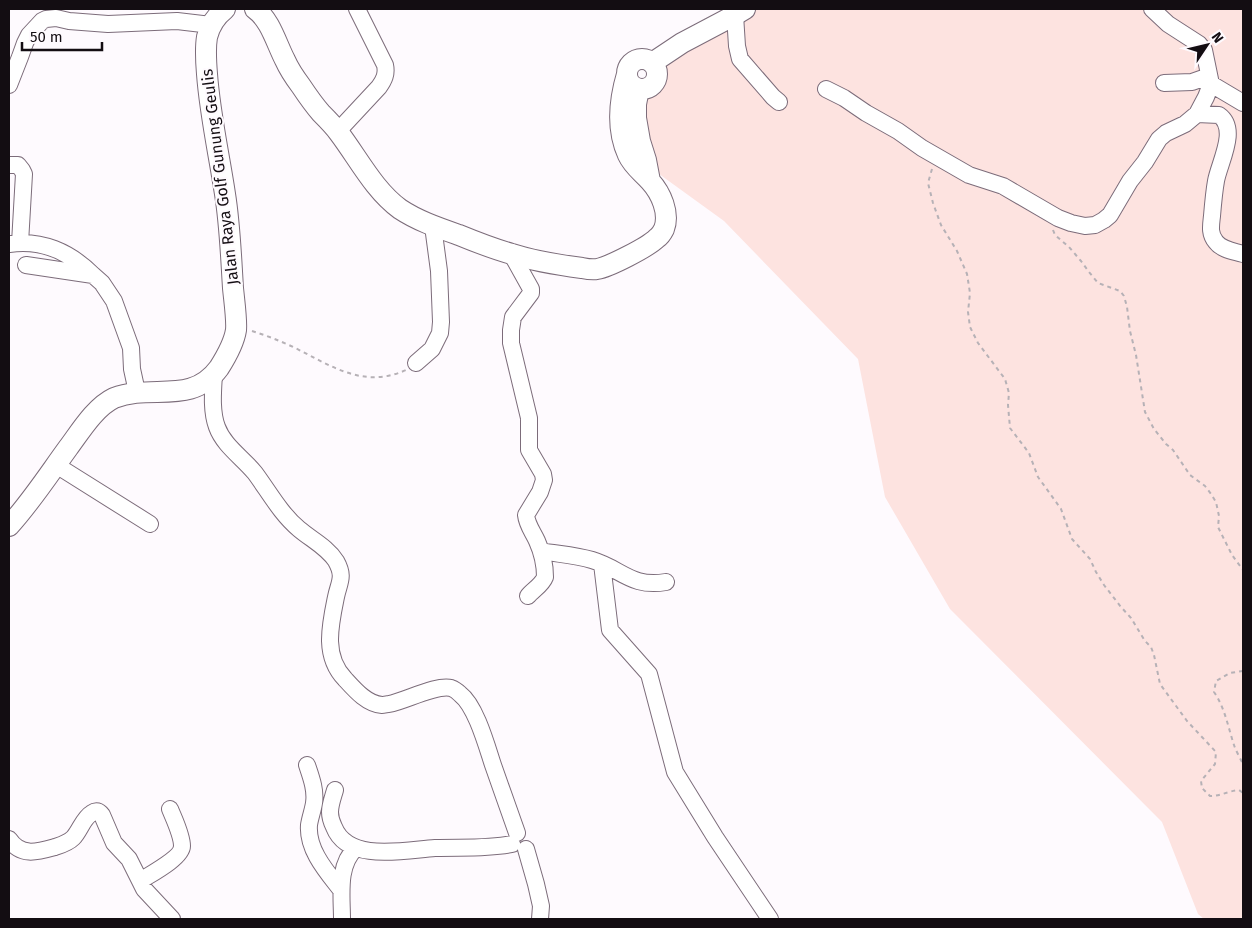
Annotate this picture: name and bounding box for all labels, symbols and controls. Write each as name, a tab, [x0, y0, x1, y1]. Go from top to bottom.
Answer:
scale bar	[22, 20, 102, 52]
north arrow	[1182, 20, 1232, 70]
text: 50 m	[30, 28, 63, 46]
text: N	[1208, 29, 1227, 47]
street label: Jalan Raya Golf Gunung Geulis	[197, 68, 243, 286]

